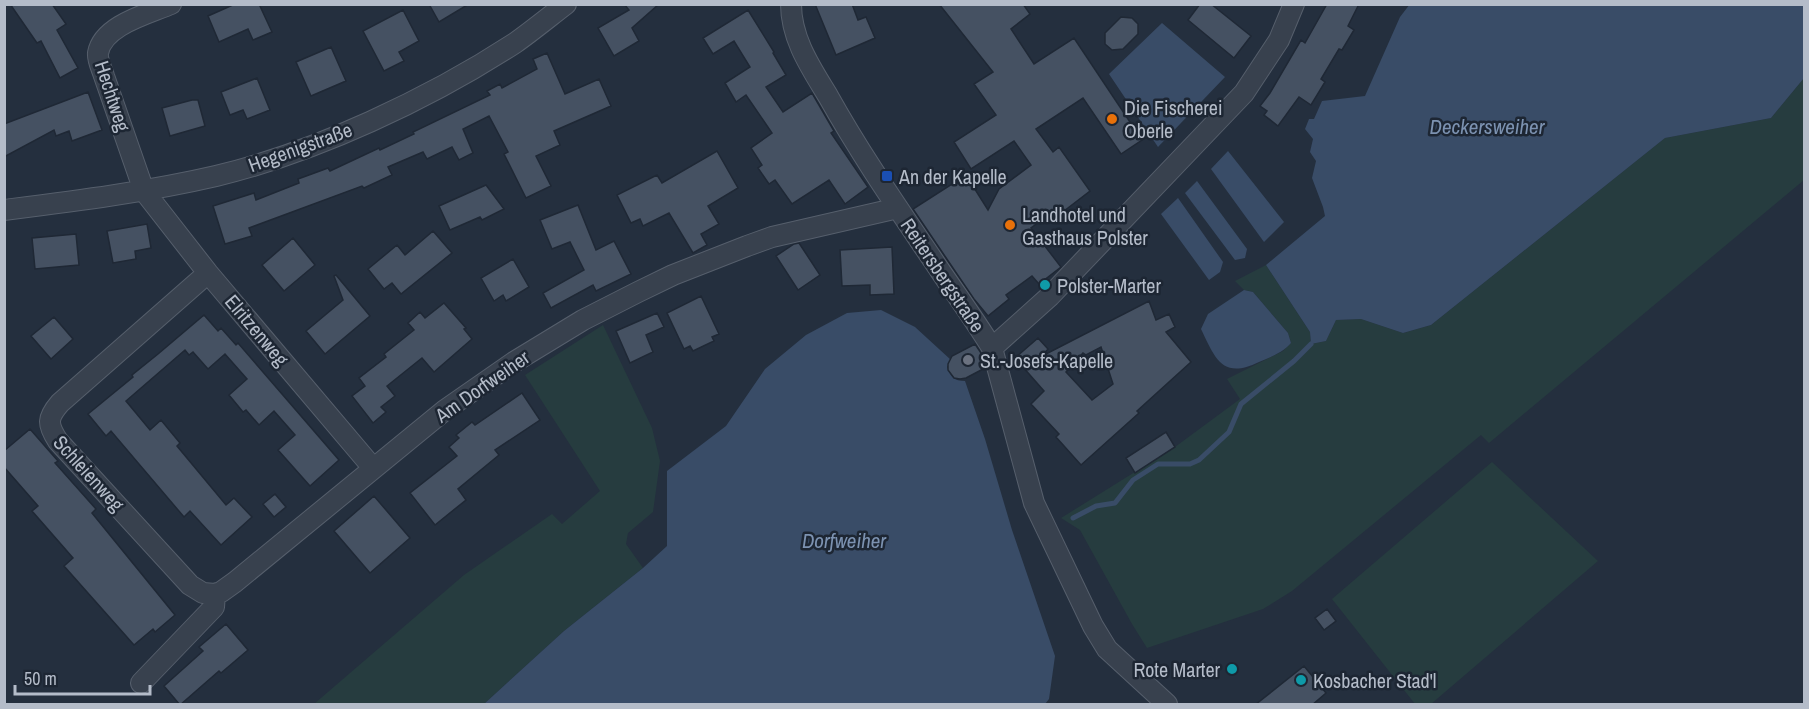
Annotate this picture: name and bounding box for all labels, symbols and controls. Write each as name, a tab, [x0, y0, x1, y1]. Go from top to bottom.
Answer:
street label: Hechtweg	[89, 57, 137, 135]
place label: Die Fischerei Oberle	[1124, 94, 1222, 144]
marker: Die Fischerei Oberle	[1105, 112, 1119, 126]
water label: Deckersweiher	[1430, 112, 1546, 141]
street label: Hegenigstraße	[244, 116, 356, 178]
place label: An der Kapelle	[898, 163, 1007, 190]
marker: An der Kapelle	[880, 169, 894, 183]
place label: Landhotel und Gasthaus Polster	[1022, 201, 1148, 251]
street label: Reitersbergstraße	[895, 213, 991, 337]
marker: Landhotel und Gasthaus Polster	[1003, 218, 1017, 232]
place label: Polster-Marter	[1057, 272, 1161, 299]
marker: Polster-Marter	[1038, 278, 1052, 292]
street label: Elritzenweg	[219, 289, 295, 371]
street label: Am Dorfweiher	[429, 343, 535, 429]
place label: St.-Josefs-Kapelle	[980, 347, 1113, 374]
marker: St.-Josefs-Kapelle	[961, 353, 975, 367]
street label: Schleienweg	[48, 429, 130, 517]
water label: Dorfweiher	[802, 526, 887, 555]
place label: Rote Marter	[1133, 656, 1221, 683]
scale bar	[15, 658, 150, 696]
marker: Rote Marter	[1225, 662, 1239, 676]
text: 50 m	[24, 666, 57, 691]
place label: Kosbacher Stad'l	[1313, 667, 1436, 694]
marker: Kosbacher Stad'l	[1294, 673, 1308, 687]

